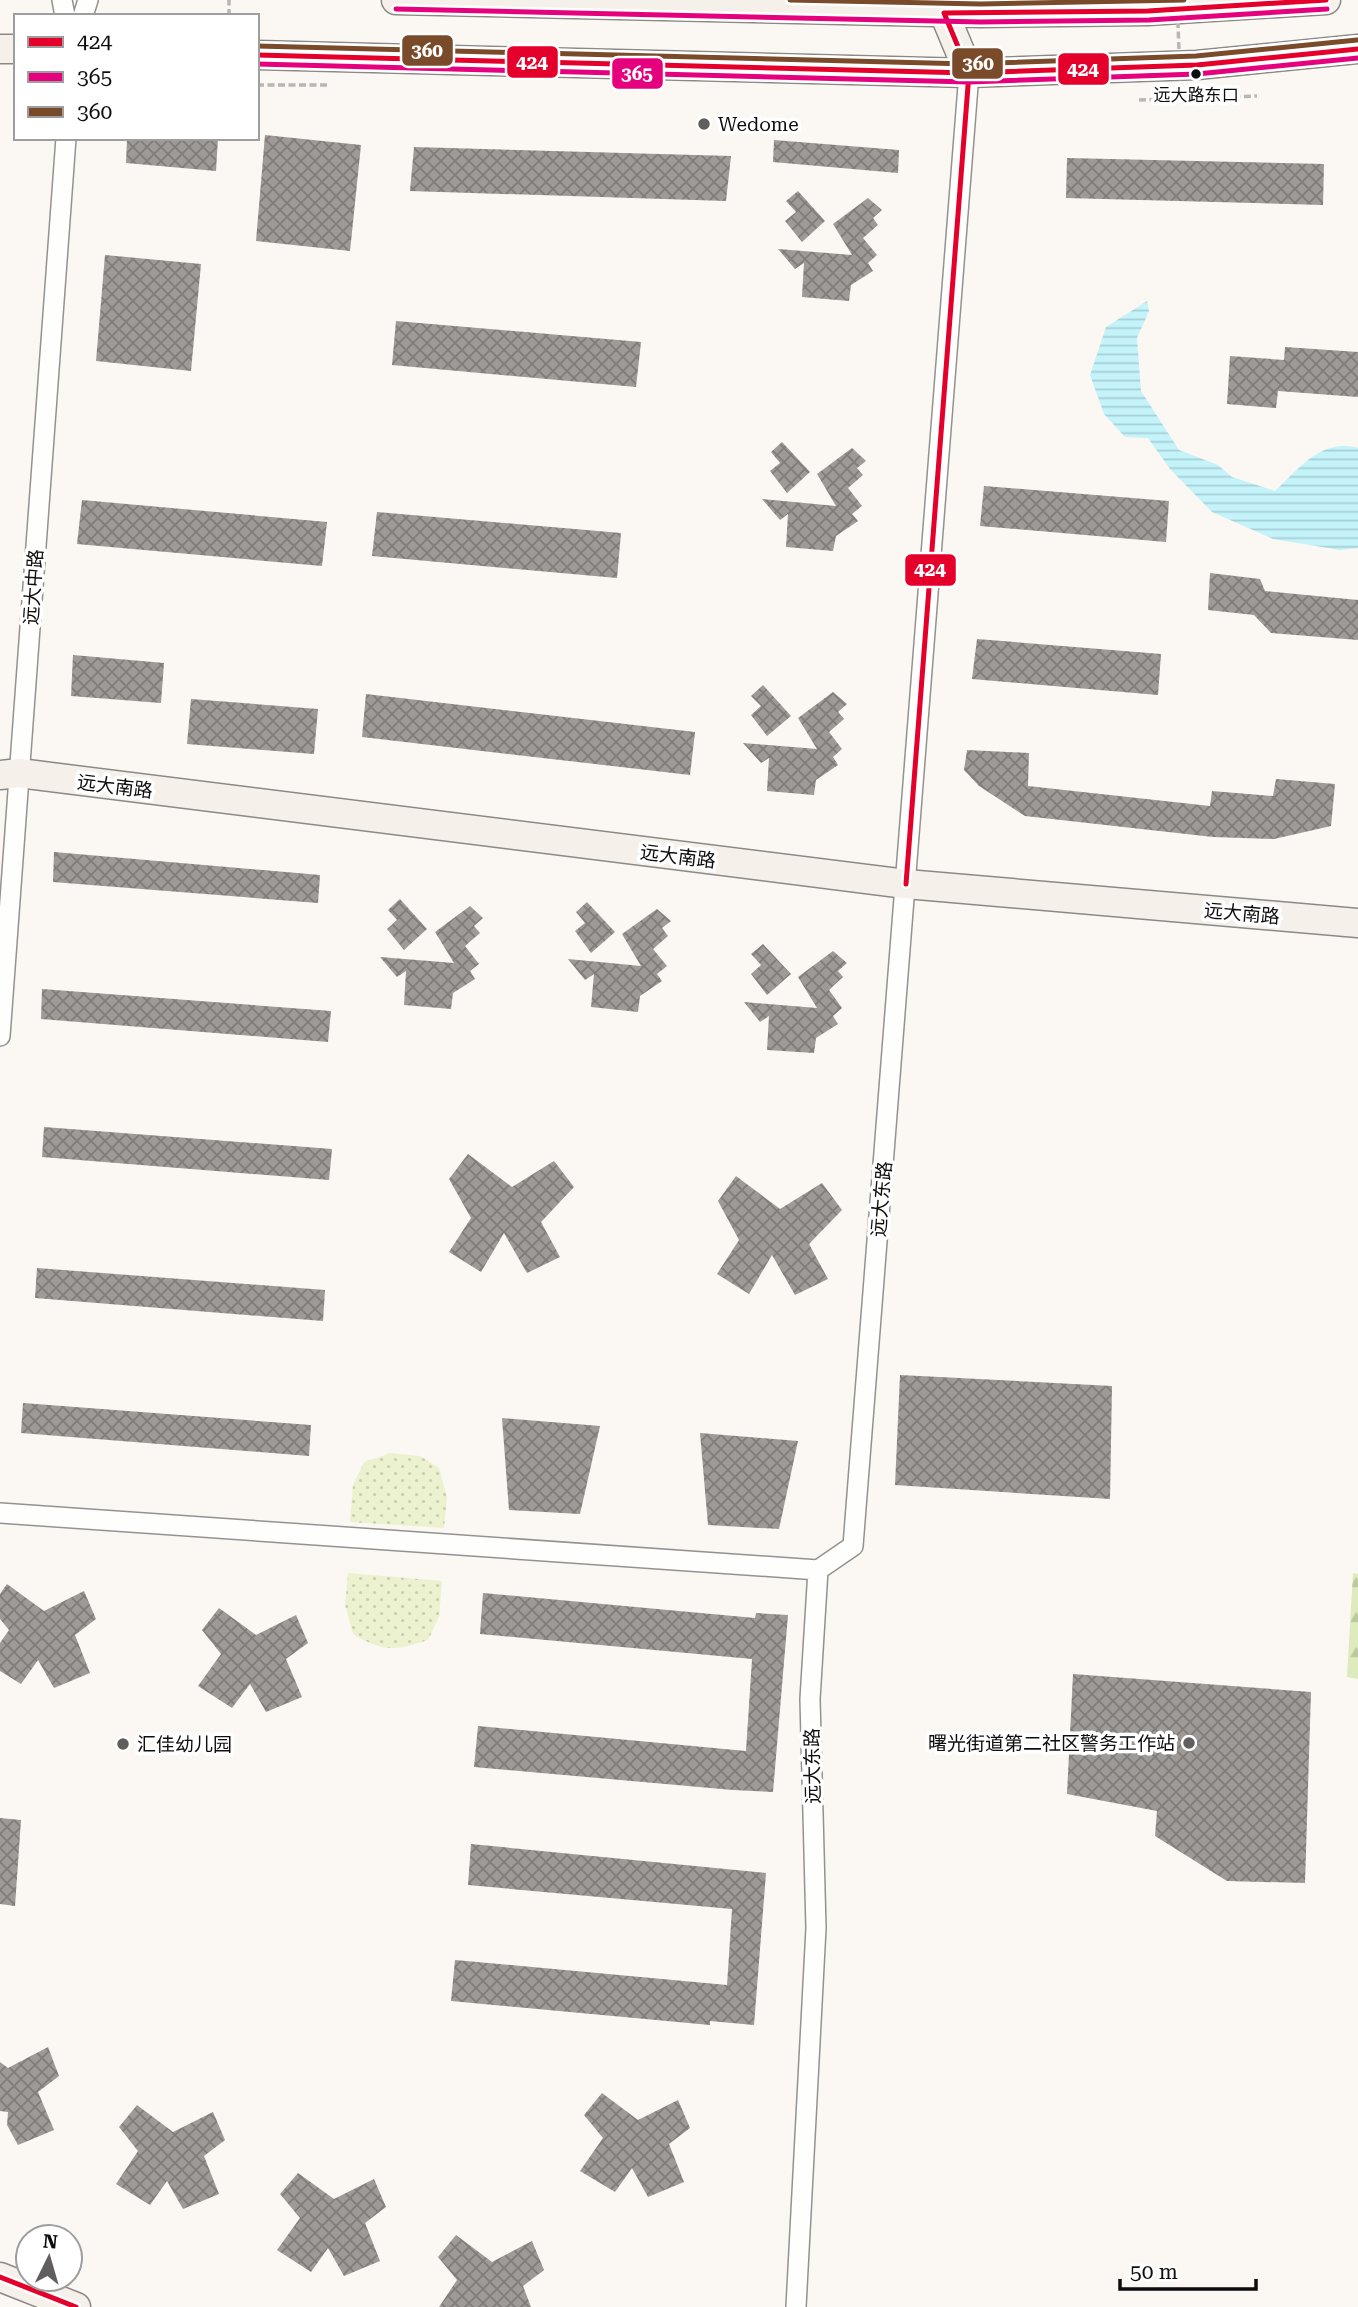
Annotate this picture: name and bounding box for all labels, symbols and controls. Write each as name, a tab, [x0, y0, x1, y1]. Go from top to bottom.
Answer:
legend	[14, 14, 259, 140]
text: 424	[77, 30, 113, 54]
line badge: 360	[401, 34, 454, 67]
text: 360	[411, 39, 443, 62]
line badge: 424	[506, 45, 559, 79]
line badge: 360	[951, 47, 1004, 80]
text: 424	[516, 51, 548, 74]
text: 360	[962, 52, 994, 75]
line badge: 424	[1057, 52, 1110, 86]
line badge: 365	[611, 57, 664, 90]
text: 424	[1067, 58, 1099, 81]
text: 365	[621, 62, 653, 85]
text: 365	[77, 65, 112, 89]
marker: 远大路东口	[1189, 67, 1203, 81]
place label: 远大路东口	[1154, 85, 1239, 105]
text: 360	[77, 100, 112, 124]
place label: Wedome	[718, 113, 799, 136]
marker: Wedome	[696, 116, 712, 132]
street label: 远大中路	[19, 548, 48, 626]
line badge: 424	[904, 553, 957, 587]
text: 424	[914, 558, 946, 581]
street label: 远大南路	[76, 770, 154, 803]
street label: 远大南路	[639, 840, 717, 873]
street label: 远大南路	[1203, 899, 1281, 928]
street label: 远大东路	[867, 1160, 896, 1238]
street label: 远大东路	[800, 1728, 825, 1804]
place label: 曙光街道第二社区警务工作站	[928, 1732, 1175, 1755]
place label: 汇佳幼儿园	[137, 1733, 232, 1756]
marker: 曙光街道第二社区警务工作站	[1181, 1735, 1197, 1751]
marker: 汇佳幼儿园	[115, 1736, 131, 1752]
north arrow	[14, 2223, 84, 2293]
text: N	[42, 2229, 59, 2254]
scale bar	[1120, 2248, 1256, 2292]
text: 50 m	[1130, 2260, 1178, 2284]

